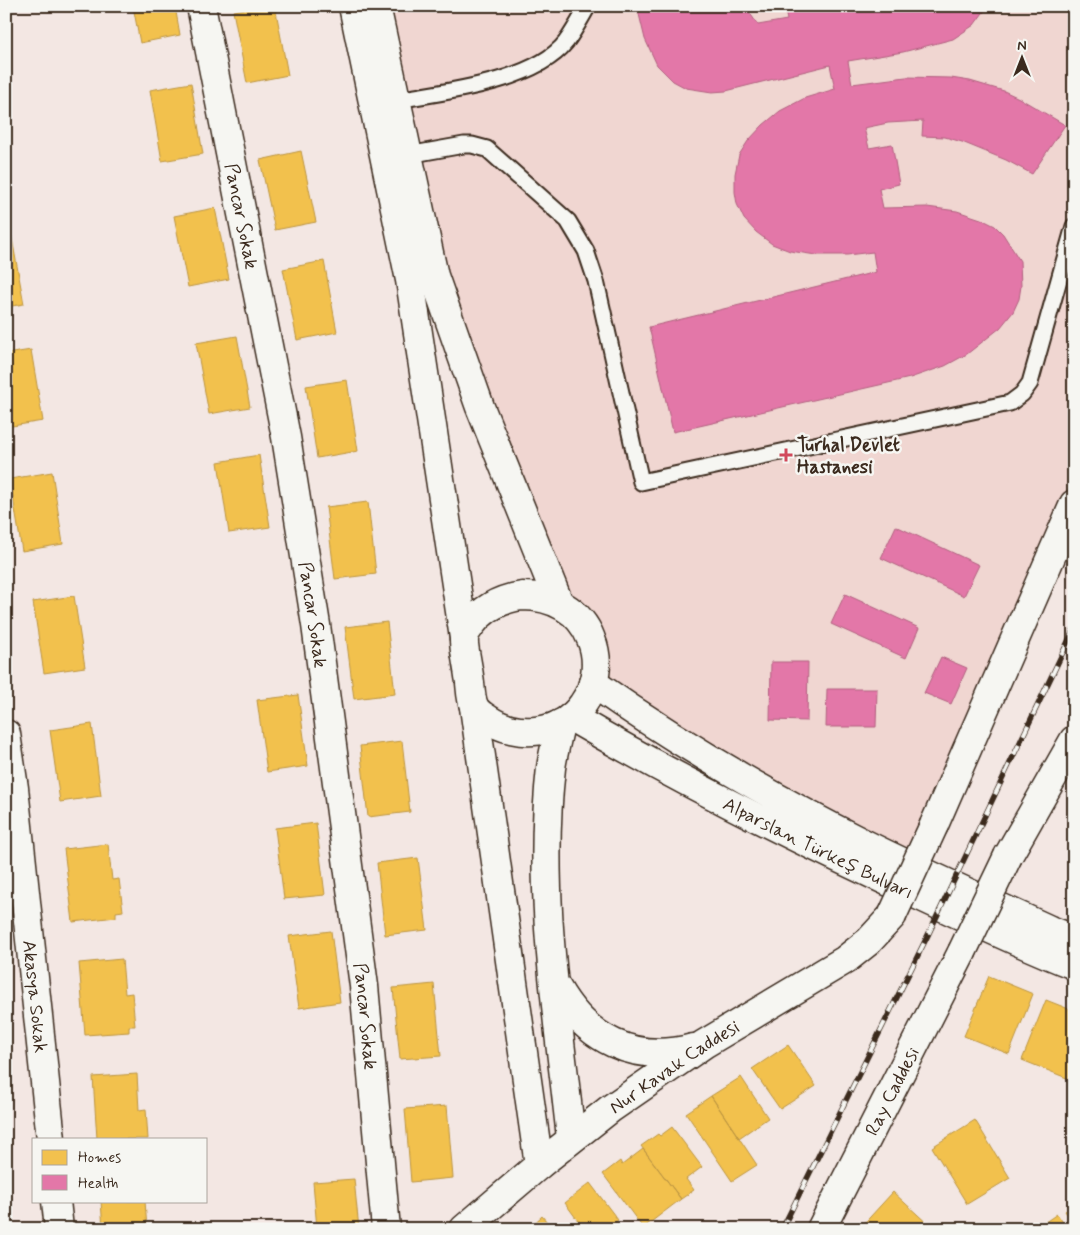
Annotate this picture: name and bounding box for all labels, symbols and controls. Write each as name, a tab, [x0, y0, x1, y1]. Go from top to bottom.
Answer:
north arrow	[998, 32, 1048, 82]
text: N	[1017, 37, 1027, 55]
street label: Pancar Sokak	[218, 161, 264, 272]
place label: Turhal Devlet Hastanesi	[797, 433, 900, 480]
marker: Turhal Devlet Hastanesi	[779, 448, 793, 462]
street label: Pancar Sokak	[292, 560, 333, 670]
street label: Alparslan Türkeş Bulvarı	[719, 792, 917, 906]
street label: Akasya Sokak	[16, 939, 53, 1054]
street label: Pancar Sokak	[347, 961, 383, 1071]
street label: Nur Kavak Caddesi	[605, 1015, 744, 1120]
street label: Ray Caddesi	[860, 1043, 926, 1140]
legend	[32, 1138, 208, 1202]
text: Homes	[78, 1148, 121, 1168]
text: Health	[78, 1174, 119, 1194]

